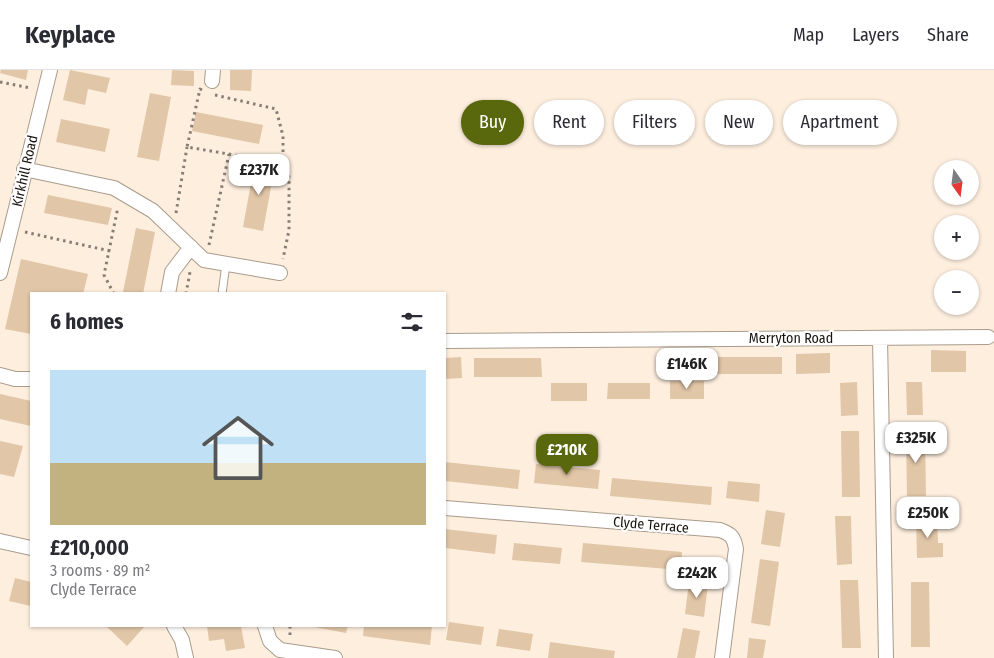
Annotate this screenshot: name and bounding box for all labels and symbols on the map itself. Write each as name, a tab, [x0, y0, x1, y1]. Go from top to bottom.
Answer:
street label: Kirkhill Road	[9, 134, 41, 208]
pin: £237K	[224, 154, 294, 196]
north arrow	[934, 160, 979, 205]
street label: Merryton Road	[749, 330, 833, 347]
pin: £146K	[652, 348, 722, 390]
pin: £325K	[881, 422, 951, 464]
pin: £210K	[532, 434, 602, 476]
pin: £250K	[893, 496, 963, 539]
street label: Clyde Terrace	[612, 513, 690, 537]
pin: £242K	[662, 556, 732, 599]

